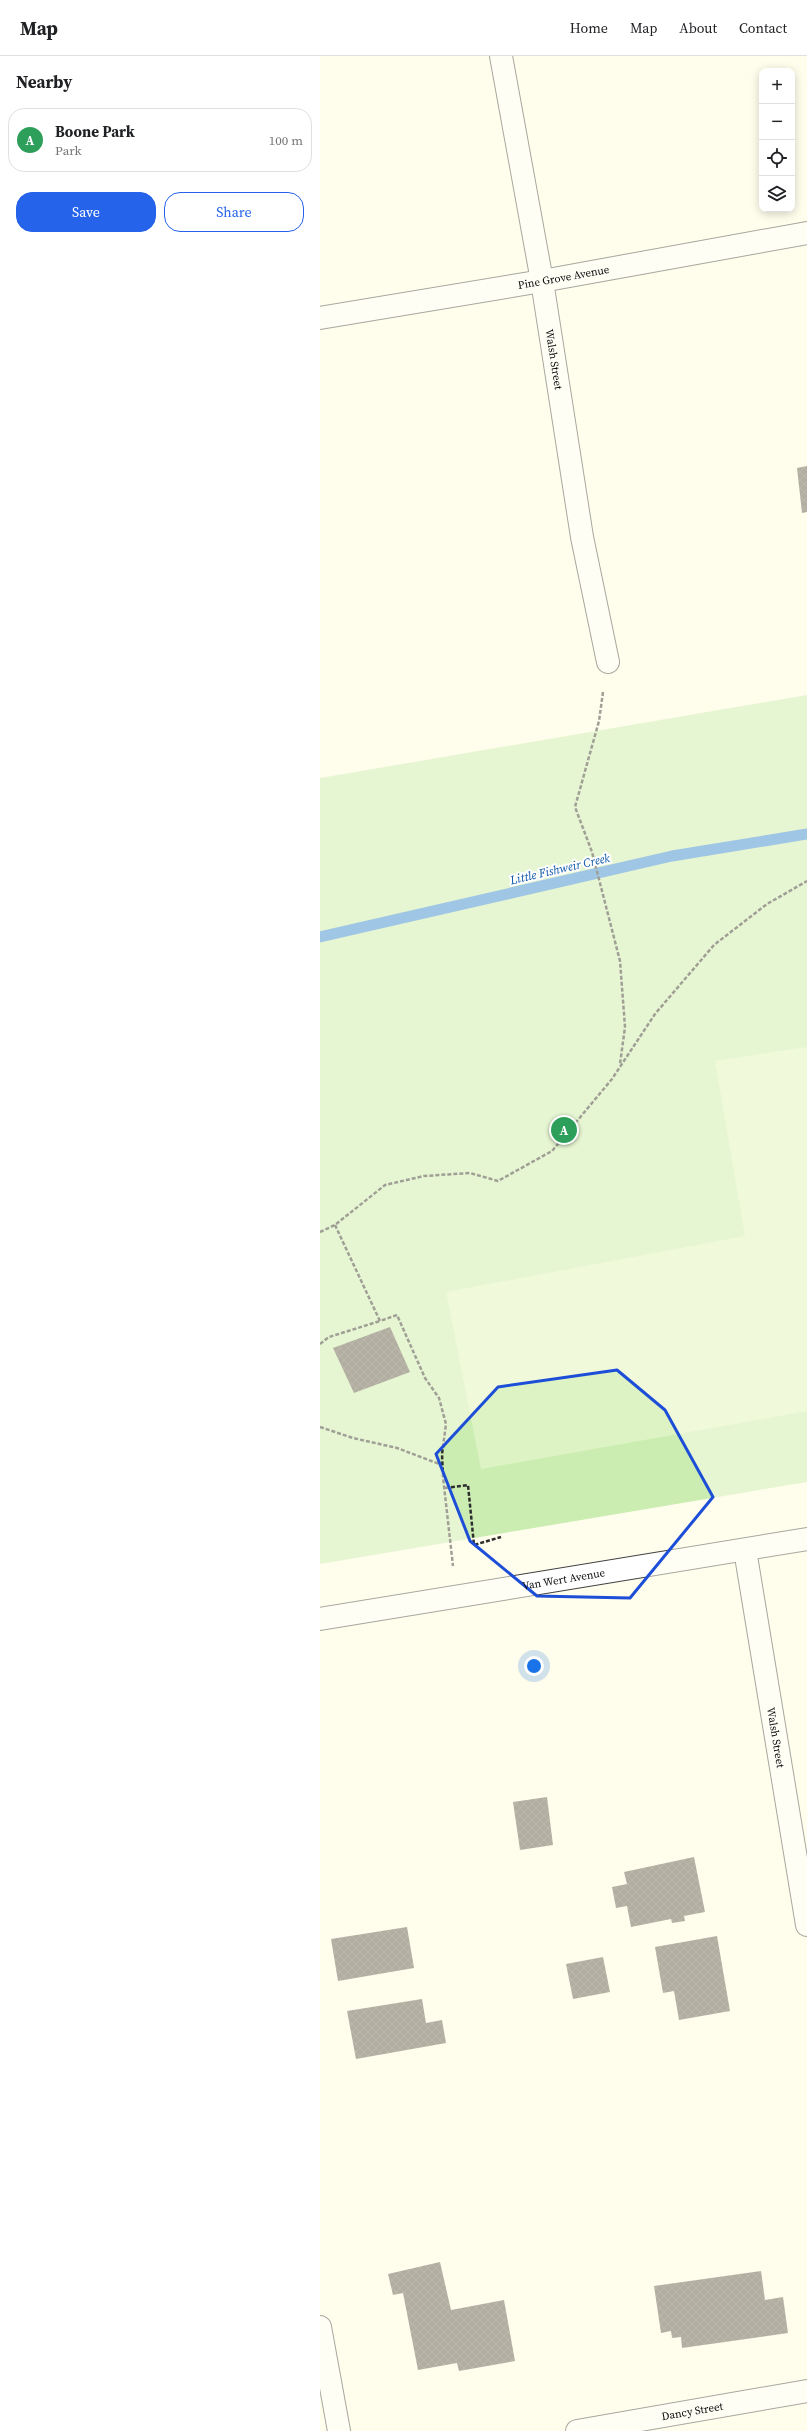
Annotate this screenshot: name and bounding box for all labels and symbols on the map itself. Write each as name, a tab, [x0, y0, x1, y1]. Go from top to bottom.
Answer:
street label: Pine Grove Avenue	[517, 262, 611, 293]
street label: Walsh Street	[542, 328, 566, 391]
water label: Little Fishweir Creek	[508, 850, 612, 888]
pin: A	[551, 1115, 577, 1145]
street label: Van Wert Avenue	[521, 1565, 607, 1594]
your location	[524, 1656, 544, 1676]
street label: Walsh Street	[763, 1706, 788, 1769]
street label: Dancy Street	[660, 2399, 725, 2424]

